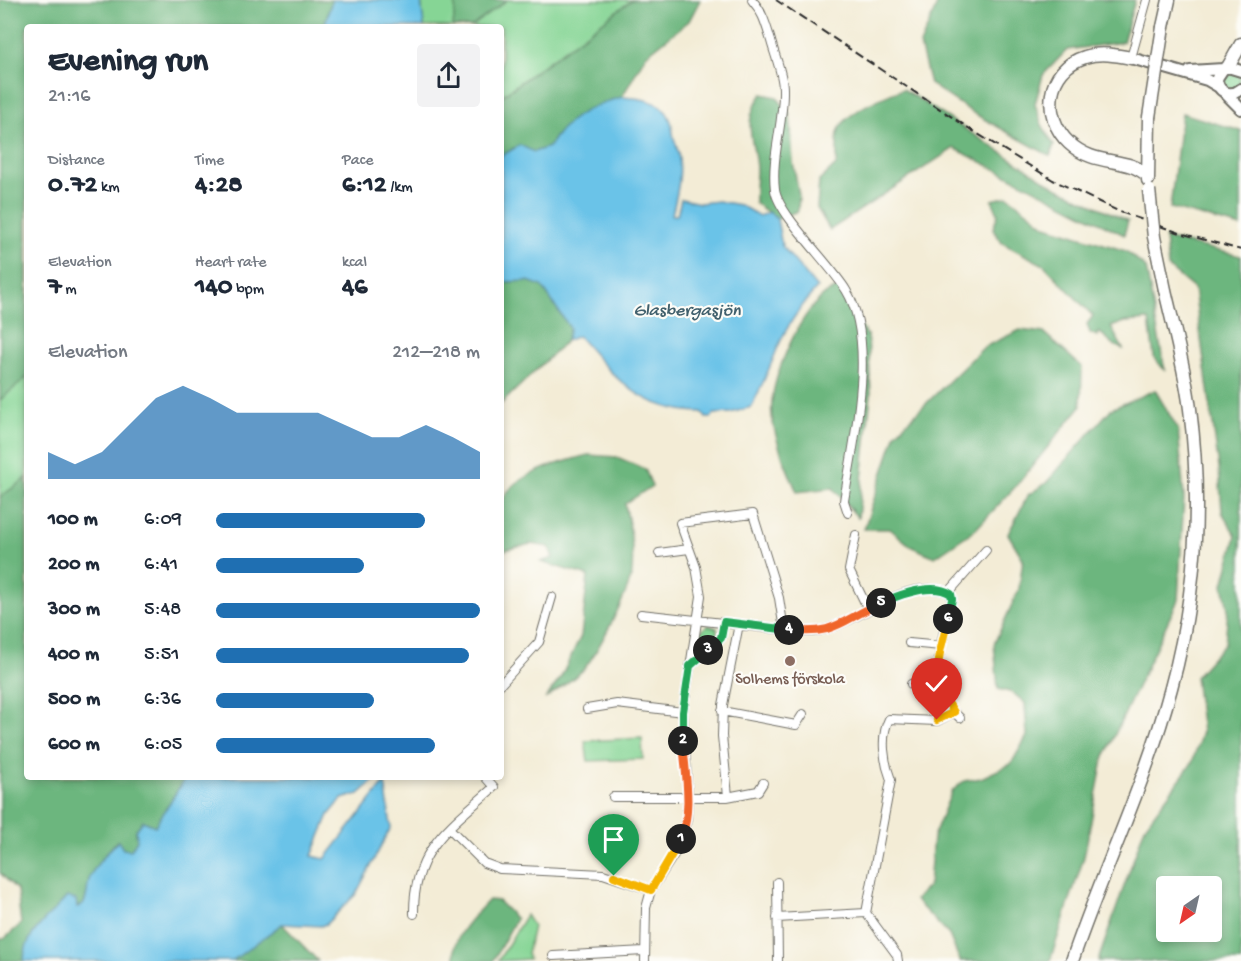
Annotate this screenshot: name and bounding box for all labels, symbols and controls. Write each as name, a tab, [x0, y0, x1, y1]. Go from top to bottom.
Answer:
text: Evening run	[48, 44, 208, 82]
button: share	[417, 44, 480, 107]
text: 21:16	[48, 86, 90, 109]
text: Distance	[48, 152, 105, 171]
text: Time	[195, 152, 224, 171]
text: Pace	[342, 152, 373, 171]
text: 0.72	[48, 171, 97, 202]
text: 4:28	[195, 171, 242, 202]
text: 6:12	[342, 171, 387, 202]
text: km	[97, 179, 119, 198]
text: /km	[387, 179, 413, 198]
text: Elevation	[48, 254, 112, 273]
text: Heart rate	[195, 254, 267, 273]
text: kcal	[342, 254, 367, 273]
text: 7	[48, 273, 62, 304]
text: 140	[195, 273, 233, 304]
text: 46	[342, 273, 367, 304]
text: m	[62, 281, 77, 300]
text: bpm	[233, 281, 264, 300]
water label: Glasbergasjön	[633, 301, 741, 322]
text: Elevation	[48, 342, 128, 365]
text: 212–218 m	[392, 342, 480, 365]
text: 100 m	[48, 509, 98, 532]
text: 6:09	[144, 509, 182, 532]
text: 200 m	[48, 554, 99, 577]
text: 6:41	[144, 554, 178, 577]
pin: 5	[866, 588, 896, 618]
text: 5	[877, 593, 885, 612]
text: 300 m	[48, 599, 100, 622]
text: 5:48	[144, 599, 181, 622]
pin: 6	[933, 604, 963, 634]
text: 6	[944, 609, 952, 628]
pin: 4	[774, 615, 804, 645]
text: 4	[785, 620, 793, 639]
pin: 3	[693, 635, 723, 665]
text: 3	[704, 640, 712, 659]
text: 400 m	[48, 644, 99, 667]
text: 5:51	[144, 644, 179, 667]
marker: Solhems förskola	[783, 654, 797, 668]
pin	[911, 658, 962, 720]
icon: check	[920, 667, 953, 700]
place label: Solhems förskola	[735, 671, 846, 690]
text: 500 m	[48, 689, 100, 712]
text: 6:36	[144, 689, 181, 712]
pin: 2	[668, 726, 698, 756]
text: 2	[679, 731, 687, 750]
text: 600 m	[48, 734, 100, 757]
text: 6:05	[144, 734, 182, 757]
pin	[588, 814, 639, 876]
icon: arrive	[597, 823, 630, 856]
pin: 1	[666, 824, 696, 854]
text: 1	[678, 829, 684, 848]
north arrow	[1156, 876, 1222, 942]
map controls	[1156, 876, 1222, 942]

